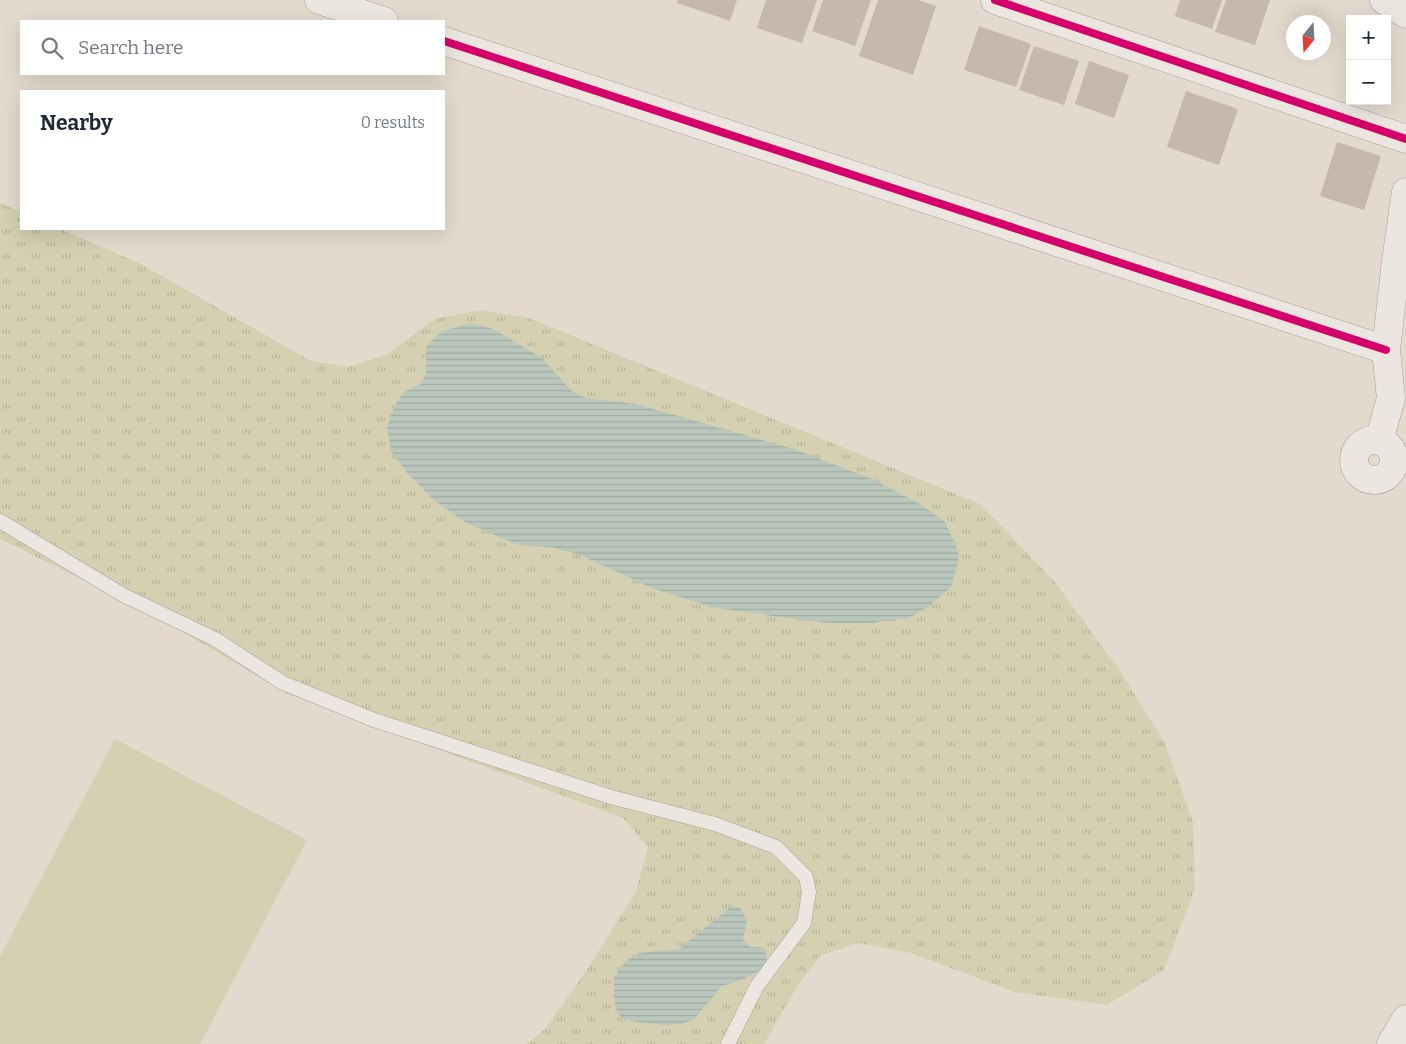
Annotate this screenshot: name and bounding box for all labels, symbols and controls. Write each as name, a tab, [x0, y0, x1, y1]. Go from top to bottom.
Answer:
north arrow	[1286, 15, 1331, 60]
map controls	[1346, 15, 1391, 105]
button: +	[1346, 15, 1391, 60]
search box	[20, 20, 445, 75]
icon: search	[38, 34, 66, 62]
text: Search here	[78, 36, 183, 59]
button: −	[1346, 60, 1391, 105]
text: Nearby	[40, 110, 113, 136]
text: 0 results	[361, 113, 425, 132]

